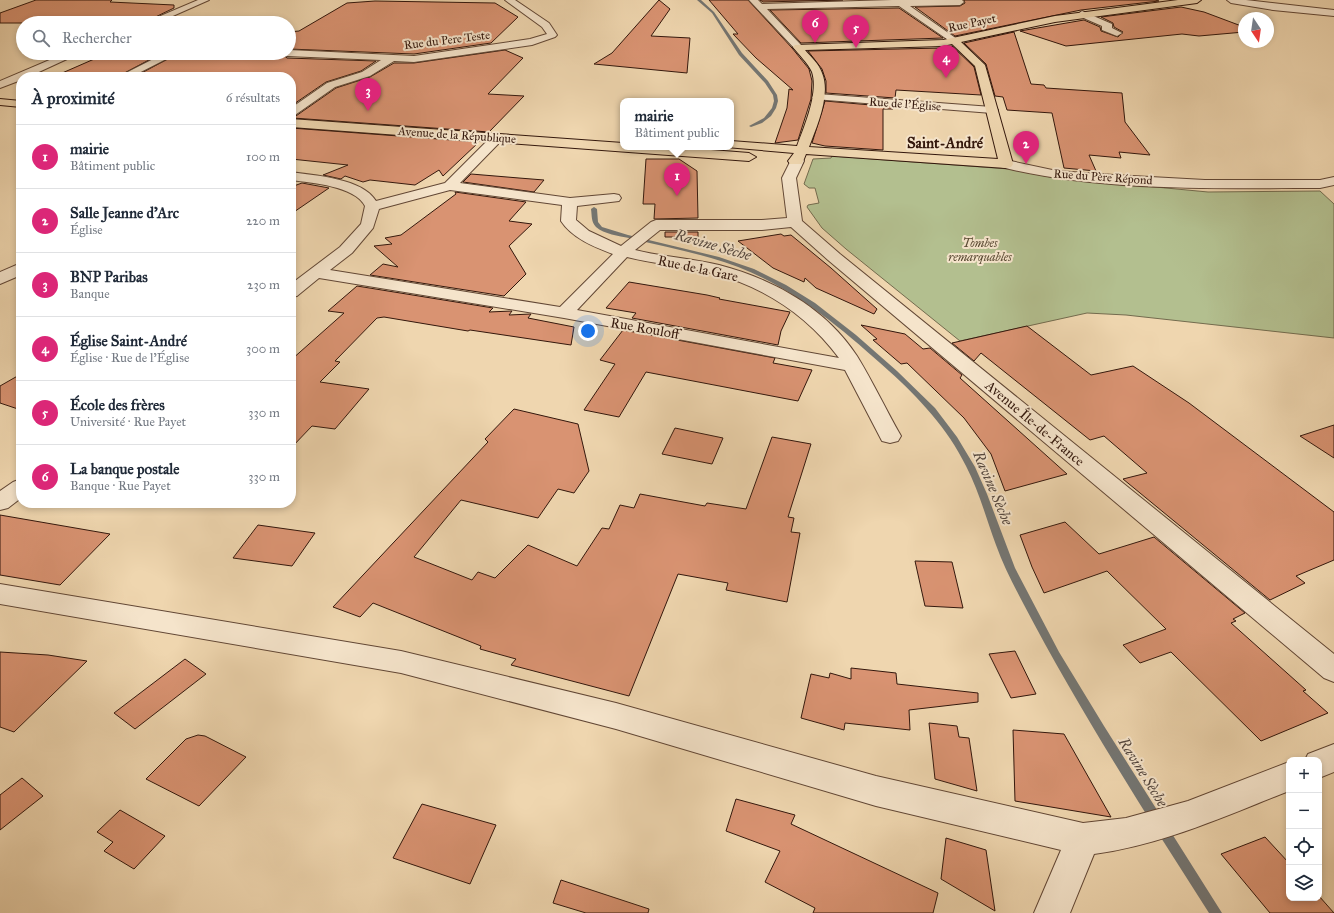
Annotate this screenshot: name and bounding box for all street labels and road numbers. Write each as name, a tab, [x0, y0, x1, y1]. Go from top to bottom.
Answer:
street label: Rue Payet	[947, 11, 998, 35]
street label: Rue du Pere Teste	[403, 28, 491, 52]
street label: Rue de l'Église	[868, 93, 942, 115]
street label: Avenue de la République	[396, 124, 516, 147]
street label: Rue du Père Répond	[1053, 167, 1153, 187]
street label: Rue de la Gare	[656, 252, 740, 285]
street label: Rue Rouloff	[609, 314, 683, 343]
street label: Avenue Île-de-France	[981, 376, 1089, 470]

